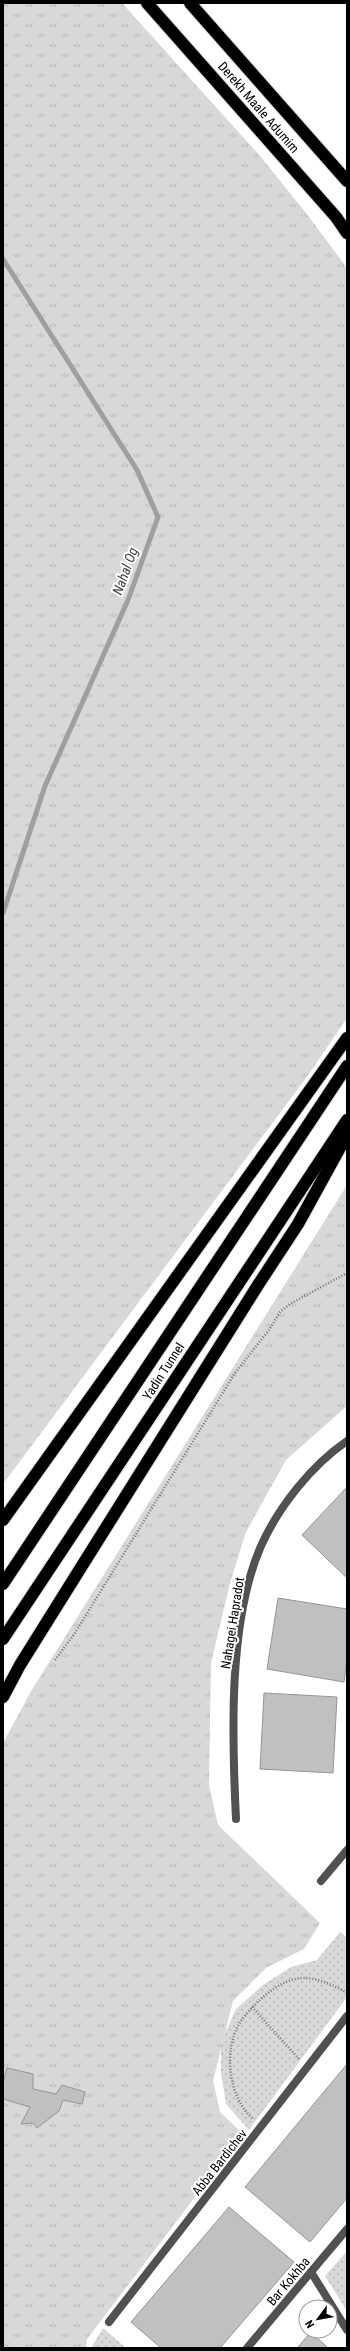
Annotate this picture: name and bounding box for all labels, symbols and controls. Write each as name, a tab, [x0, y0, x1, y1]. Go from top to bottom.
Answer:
street label: Derekh Maale Adumim	[215, 59, 302, 156]
water label: Nahal Og	[109, 545, 141, 597]
street label: Yadin Tunnel	[139, 1340, 187, 1403]
street label: Nahagei Hapradot	[218, 1576, 247, 1670]
street label: Abba Bardichev	[189, 2126, 250, 2198]
street label: Bar Kokhba	[264, 2254, 313, 2309]
north arrow	[298, 2299, 338, 2339]
text: N	[303, 2318, 317, 2330]

